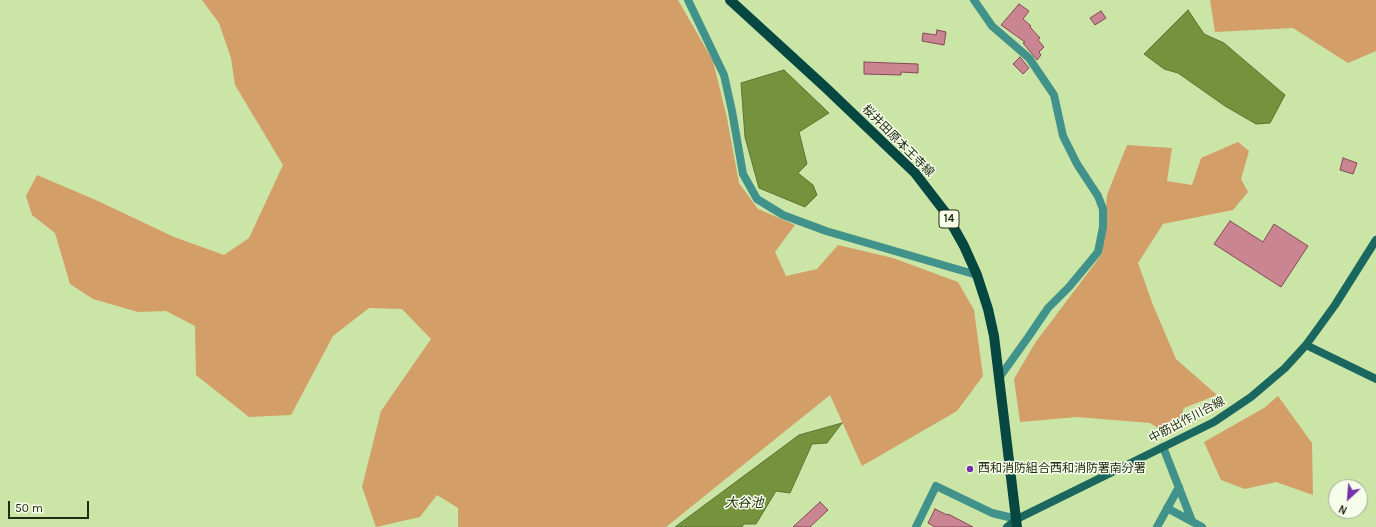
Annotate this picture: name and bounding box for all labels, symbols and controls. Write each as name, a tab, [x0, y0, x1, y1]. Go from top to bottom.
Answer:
street label: 桜井田原本王寺線	[859, 102, 937, 180]
road number: 14	[939, 210, 959, 228]
street label: 中筋出作川合線	[1147, 394, 1227, 446]
place label: 西和消防組合西和消防署南分署	[978, 462, 1146, 476]
marker: 西和消防組合西和消防署南分署	[965, 464, 975, 474]
north arrow	[1328, 479, 1368, 519]
scale bar	[10, 493, 91, 519]
water label: 大谷池	[725, 495, 763, 511]
text: 50 m	[15, 501, 43, 515]
text: N	[1337, 502, 1349, 517]

